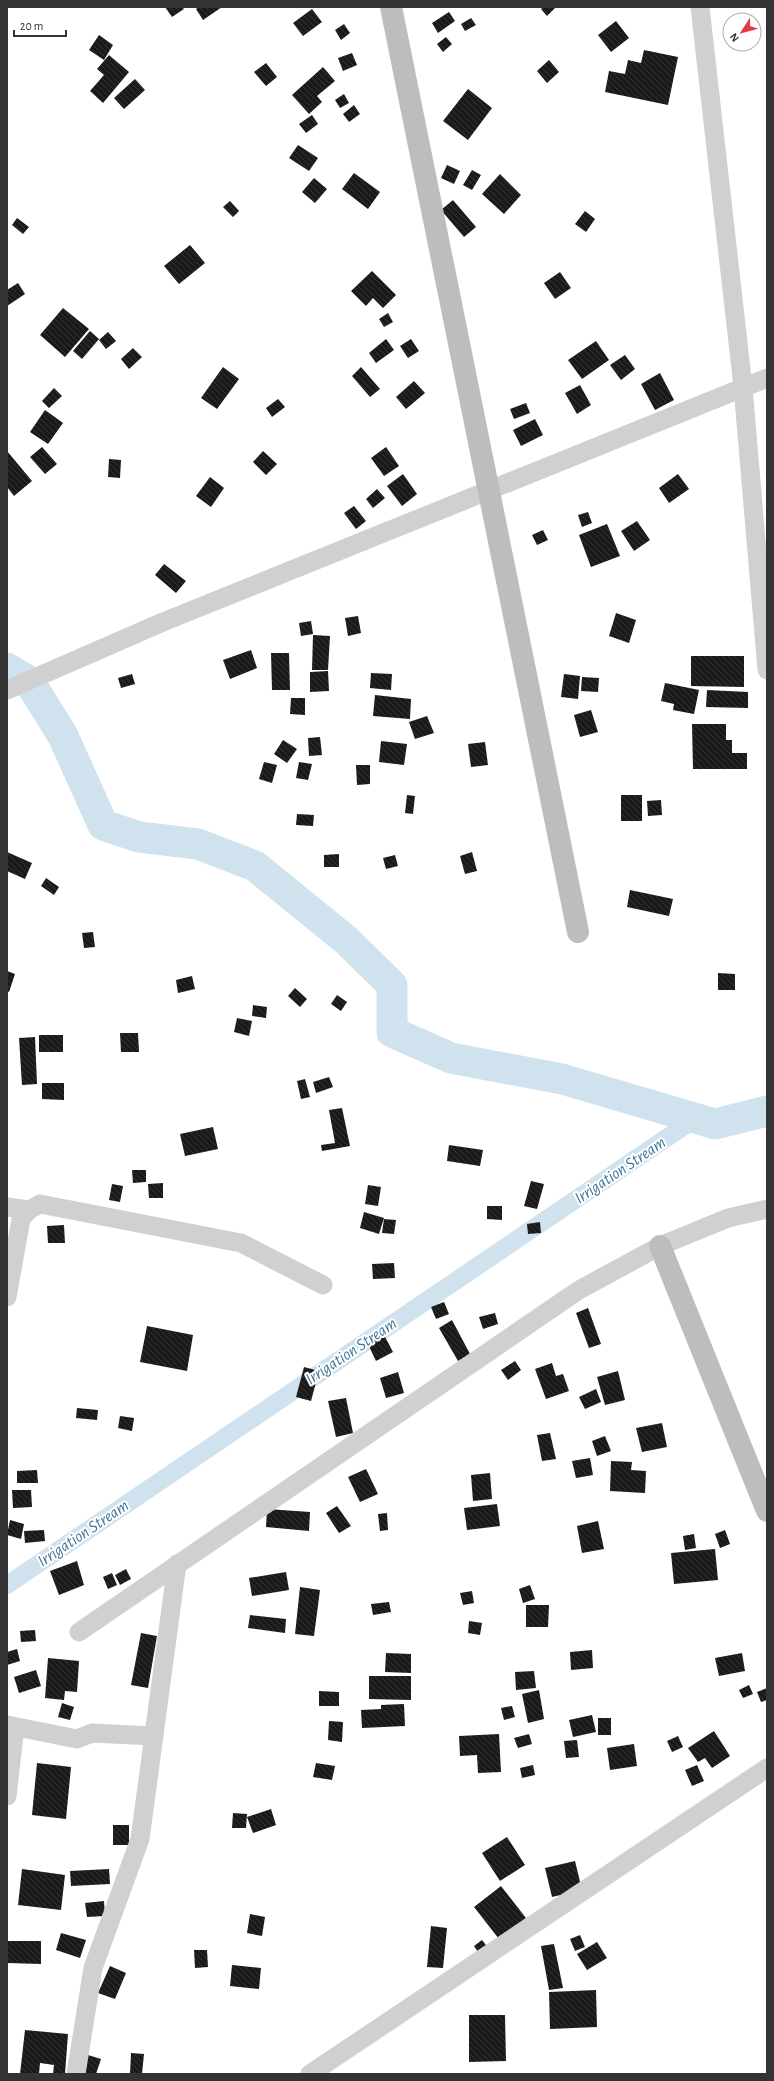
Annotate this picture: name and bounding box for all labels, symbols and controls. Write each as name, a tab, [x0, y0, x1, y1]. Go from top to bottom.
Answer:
scale bar	[14, 12, 66, 38]
north arrow	[722, 12, 762, 52]
text: 20 m	[20, 20, 43, 32]
text: N	[728, 31, 741, 44]
water label: Irrigation Stream	[571, 1133, 669, 1207]
water label: Irrigation Stream	[302, 1314, 400, 1388]
water label: Irrigation Stream	[34, 1496, 132, 1570]

